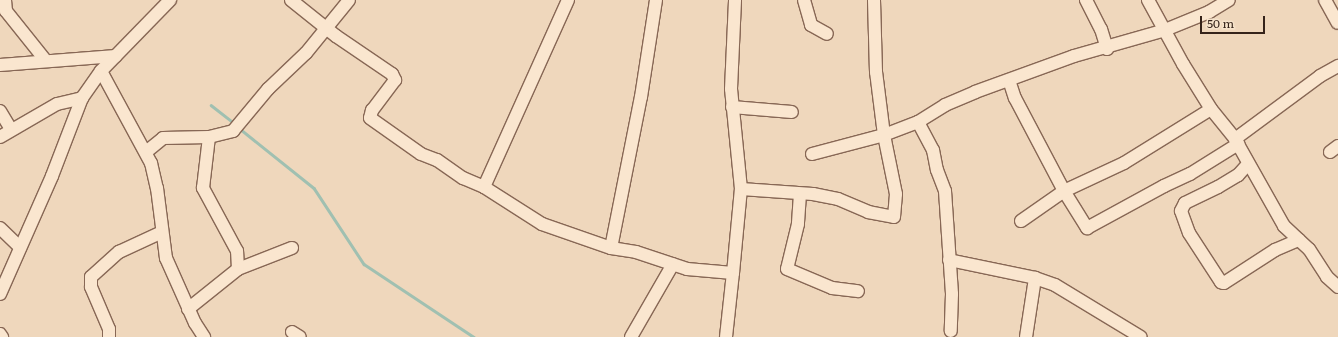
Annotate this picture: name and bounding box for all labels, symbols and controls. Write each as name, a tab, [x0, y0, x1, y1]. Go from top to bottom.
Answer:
scale bar	[1202, 8, 1267, 34]
text: 50 m	[1207, 14, 1234, 32]

